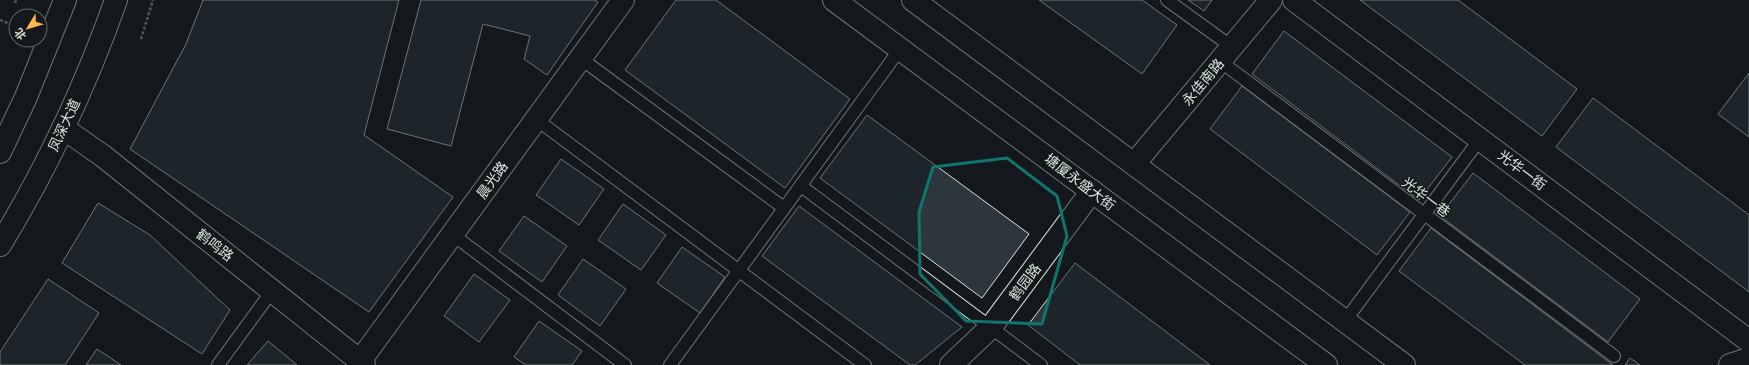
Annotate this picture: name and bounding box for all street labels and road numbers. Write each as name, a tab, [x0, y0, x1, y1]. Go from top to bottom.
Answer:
street label: 永佳南路	[1178, 55, 1228, 109]
street label: 凤深大道	[44, 96, 84, 154]
street label: 光华一街	[1494, 146, 1550, 194]
street label: 塘厦永盛大街	[1041, 150, 1119, 214]
street label: 晨光路	[472, 158, 512, 202]
street label: 光华一巷	[1398, 173, 1454, 221]
street label: 鹤鸣路	[193, 225, 237, 265]
street label: 鹤园路	[1005, 260, 1045, 304]

